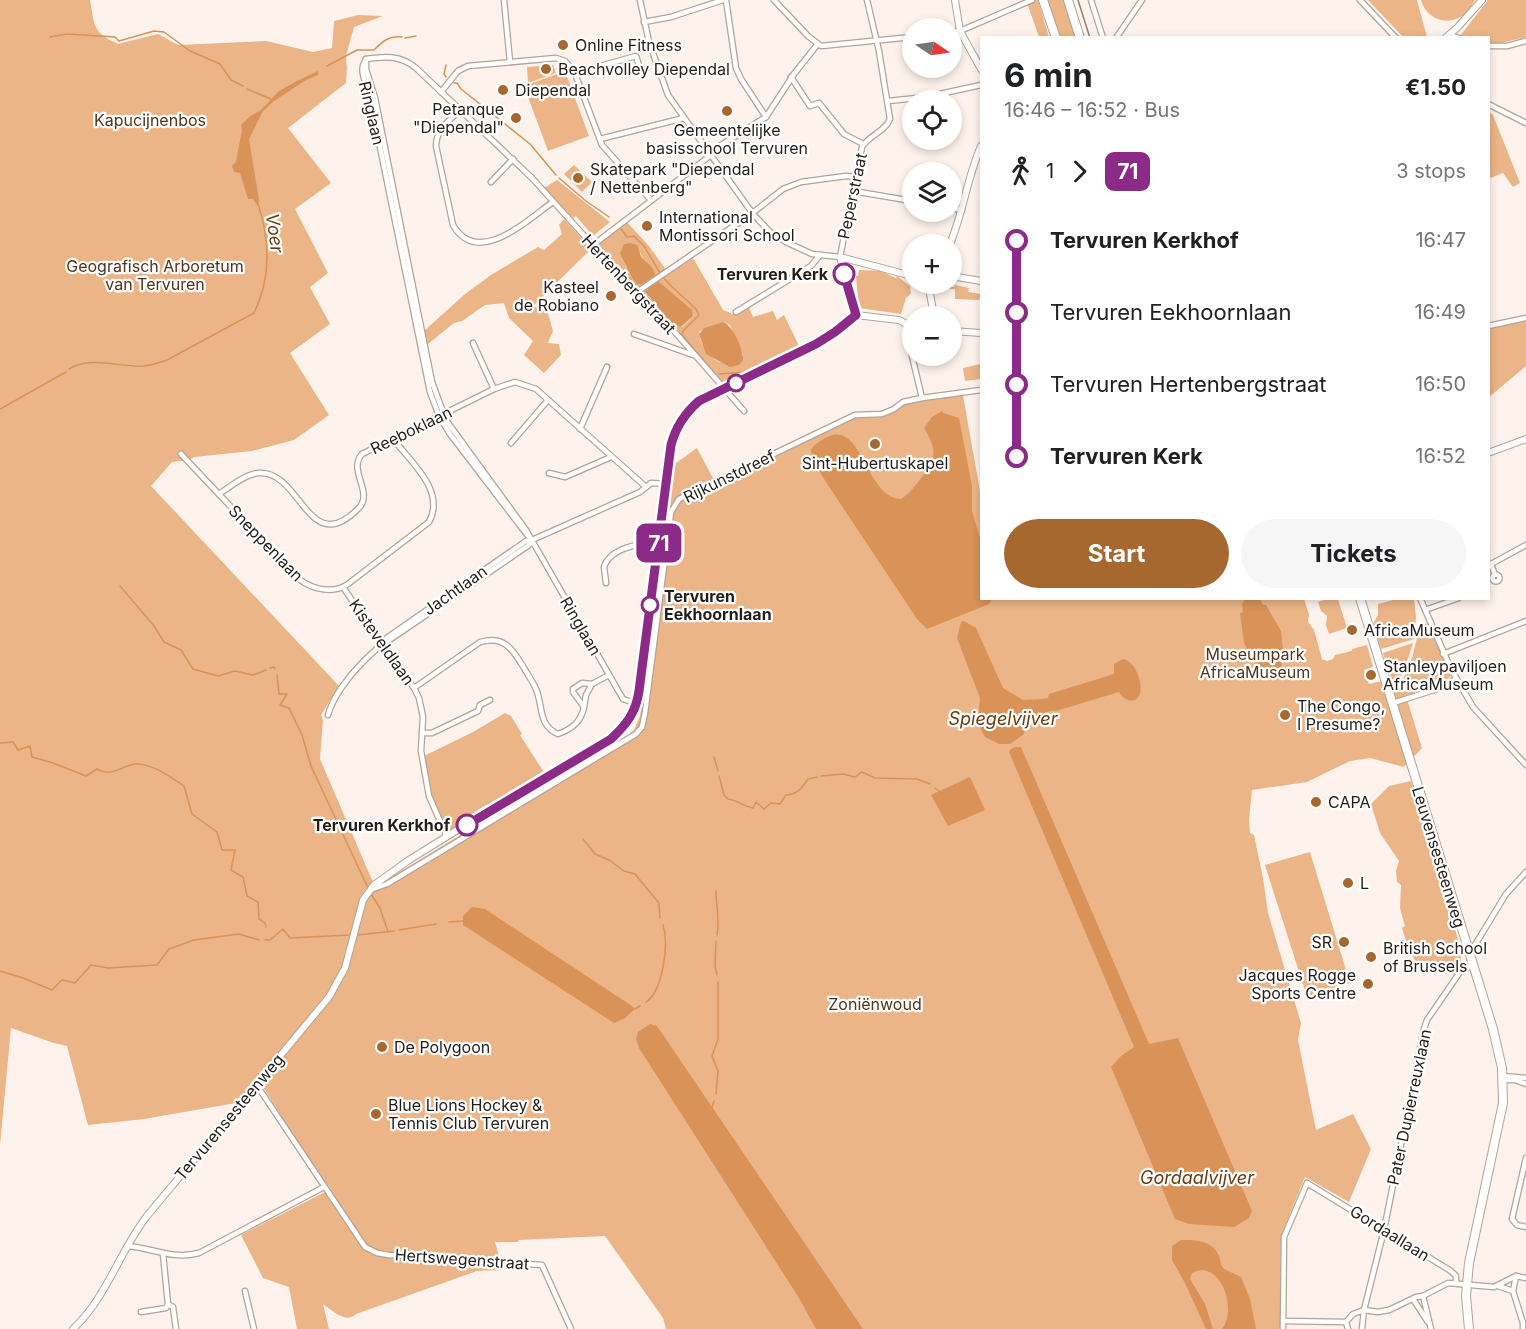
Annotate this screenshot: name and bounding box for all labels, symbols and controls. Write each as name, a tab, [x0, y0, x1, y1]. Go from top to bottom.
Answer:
north arrow	[902, 18, 962, 78]
map controls	[902, 18, 962, 366]
place label: Online Fitness	[575, 35, 682, 55]
marker: Online Fitness	[556, 38, 570, 52]
text: 6 min	[1004, 55, 1093, 95]
place label: Beachvolley Diependal	[558, 59, 730, 79]
marker: Beachvolley Diependal	[539, 62, 553, 76]
text: €1.50	[1405, 74, 1466, 100]
street label: Ringlaan	[355, 79, 389, 147]
place label: Diependal	[515, 80, 591, 100]
marker: Diependal	[496, 83, 510, 97]
button: locate	[902, 90, 962, 150]
text: 16:46 – 16:52 · Bus	[1004, 98, 1180, 122]
place label: Petanque "Diependal"	[413, 99, 504, 137]
marker: Gemeentelijke basisschool Tervuren	[720, 104, 734, 118]
park label: Kapucijnenbos	[94, 110, 206, 130]
marker: Petanque "Diependal"	[509, 111, 523, 125]
place label: Gemeentelijke basisschool Tervuren	[646, 120, 808, 158]
street label: Peperstraat	[833, 151, 871, 241]
icon: walk	[1004, 155, 1037, 188]
icon: forward	[1063, 155, 1096, 188]
place label: Skatepark "Diependal / Nettenberg"	[590, 159, 754, 197]
text: 1	[1046, 159, 1054, 183]
text: 71	[1117, 159, 1138, 184]
text: 3 stops	[1396, 159, 1466, 183]
button: layers	[902, 162, 962, 222]
marker: Skatepark "Diependal / Nettenberg"	[571, 171, 585, 185]
place label: International Montissori School	[659, 207, 795, 245]
water label: Voer	[262, 212, 288, 255]
marker: International Montissori School	[640, 219, 654, 233]
text: Tervuren Kerkhof	[1050, 227, 1239, 253]
text: 16:47	[1415, 228, 1466, 252]
street label: Hertenbergstraat	[578, 230, 680, 338]
button: +	[902, 234, 962, 294]
park label: Geografisch Arboretum van Tervuren	[66, 256, 244, 294]
marker: Tervuren Kerk	[833, 263, 855, 285]
place label: Tervuren Kerk	[717, 264, 829, 284]
place label: Kasteel de Robiano	[514, 277, 599, 315]
marker: Kasteel de Robiano	[604, 289, 618, 303]
text: Tervuren Eekhoornlaan	[1050, 299, 1291, 325]
text: 16:49	[1414, 300, 1466, 324]
button: −	[902, 306, 962, 366]
text: Tervuren Hertenbergstraat	[1050, 371, 1327, 397]
text: 16:50	[1415, 372, 1466, 396]
unlabelled marker	[727, 374, 745, 392]
street label: Reeboklaan	[367, 402, 455, 458]
marker: Sint-Hubertuskapel	[868, 437, 882, 451]
text: Tervuren Kerk	[1050, 443, 1203, 469]
text: 16:52	[1415, 444, 1466, 468]
street label: Rijkunstdreef	[680, 445, 778, 507]
place label: Sint-Hubertuskapel	[802, 453, 948, 473]
street label: Sneppenlaan	[225, 501, 307, 585]
button: Start	[1004, 519, 1229, 588]
button: Tickets	[1241, 519, 1466, 588]
line badge: 71	[632, 524, 686, 562]
text: 71	[648, 531, 670, 556]
street label: Jachtlaan	[419, 561, 491, 619]
place label: Tervuren Eekhoornlaan	[664, 586, 772, 624]
street label: Ringlaan	[556, 593, 606, 659]
street label: Kisteveldlaan	[345, 595, 419, 689]
marker: Tervuren Eekhoornlaan	[641, 596, 659, 614]
place label: AfricaMuseum	[1364, 620, 1475, 640]
marker: AfricaMuseum	[1345, 623, 1359, 637]
park label: Museumpark AfricaMuseum	[1200, 644, 1310, 682]
place label: Stanleypaviljoen AfricaMuseum	[1383, 656, 1507, 694]
marker: Stanleypaviljoen AfricaMuseum	[1364, 668, 1378, 682]
place label: The Congo, I Presume?	[1297, 696, 1385, 734]
water label: Spiegelvijver	[949, 708, 1059, 729]
marker: The Congo, I Presume?	[1278, 708, 1292, 722]
street label: Leuvensesteenweg	[1408, 784, 1470, 930]
place label: CAPA	[1328, 792, 1371, 812]
marker: CAPA	[1309, 795, 1323, 809]
marker: Tervuren Kerkhof	[456, 814, 478, 836]
place label: Tervuren Kerkhof	[313, 815, 451, 835]
place label: L	[1360, 873, 1369, 893]
marker: L	[1341, 876, 1355, 890]
place label: SR	[1311, 932, 1332, 952]
marker: SR	[1337, 935, 1351, 949]
place label: British School of Brussels	[1383, 938, 1487, 976]
marker: British School of Brussels	[1364, 950, 1378, 964]
place label: Jacques Rogge Sports Centre	[1239, 965, 1356, 1003]
marker: Jacques Rogge Sports Centre	[1361, 977, 1375, 991]
park label: Zoniënwoud	[828, 994, 922, 1014]
street label: Pater Dupierreuxlaan	[1383, 1027, 1435, 1187]
place label: De Polygoon	[394, 1037, 490, 1057]
marker: De Polygoon	[375, 1040, 389, 1054]
street label: Tervurensesteenweg	[170, 1050, 288, 1184]
place label: Blue Lions Hockey & Tennis Club Tervuren	[388, 1095, 549, 1133]
marker: Blue Lions Hockey & Tennis Club Tervuren	[369, 1107, 383, 1121]
water label: Gordaalvijver	[1140, 1167, 1255, 1188]
street label: Gordaallaan	[1346, 1201, 1434, 1265]
street label: Hertswegenstraat	[394, 1244, 530, 1274]

